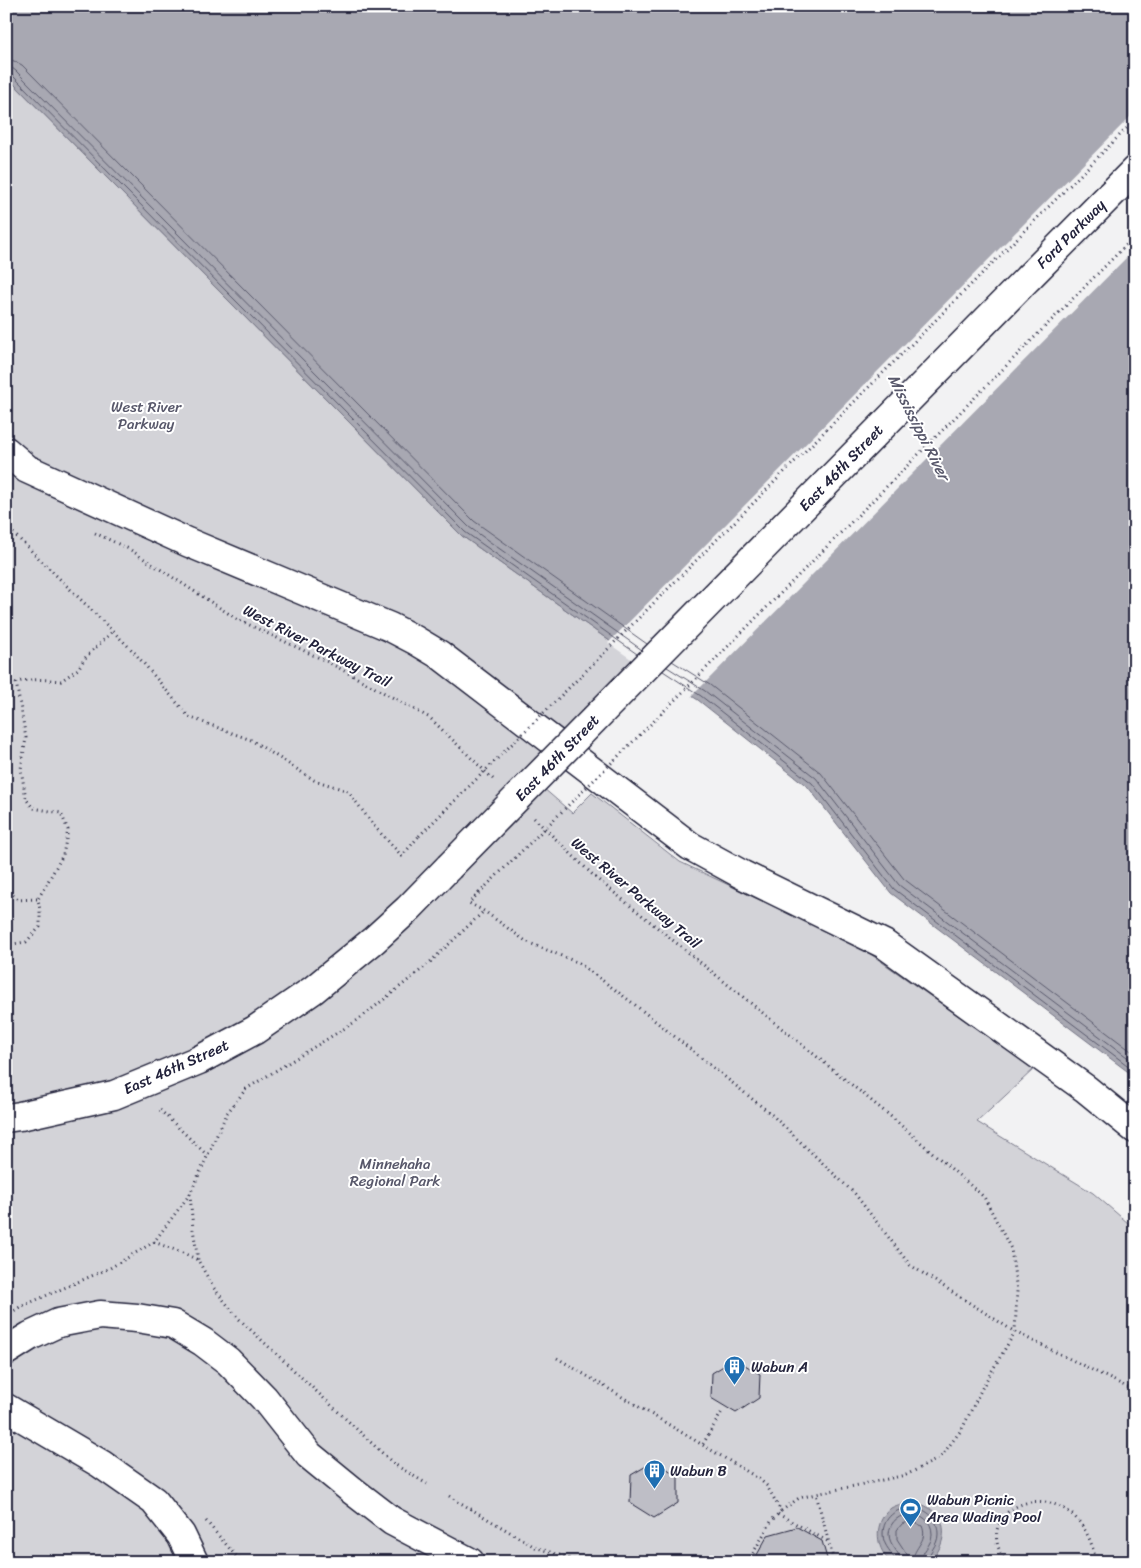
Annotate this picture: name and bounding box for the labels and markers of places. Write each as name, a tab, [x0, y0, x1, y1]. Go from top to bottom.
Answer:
place label: Wabun A	[751, 1354, 808, 1380]
building icon: Wabun A	[723, 1355, 747, 1386]
place label: Wabun B	[670, 1458, 727, 1484]
building icon: Wabun B	[642, 1459, 666, 1490]
place label: Wabun Picnic Area Wading Pool	[926, 1487, 1042, 1530]
sports icon: Wabun Picnic Area Wading Pool	[899, 1497, 923, 1528]

